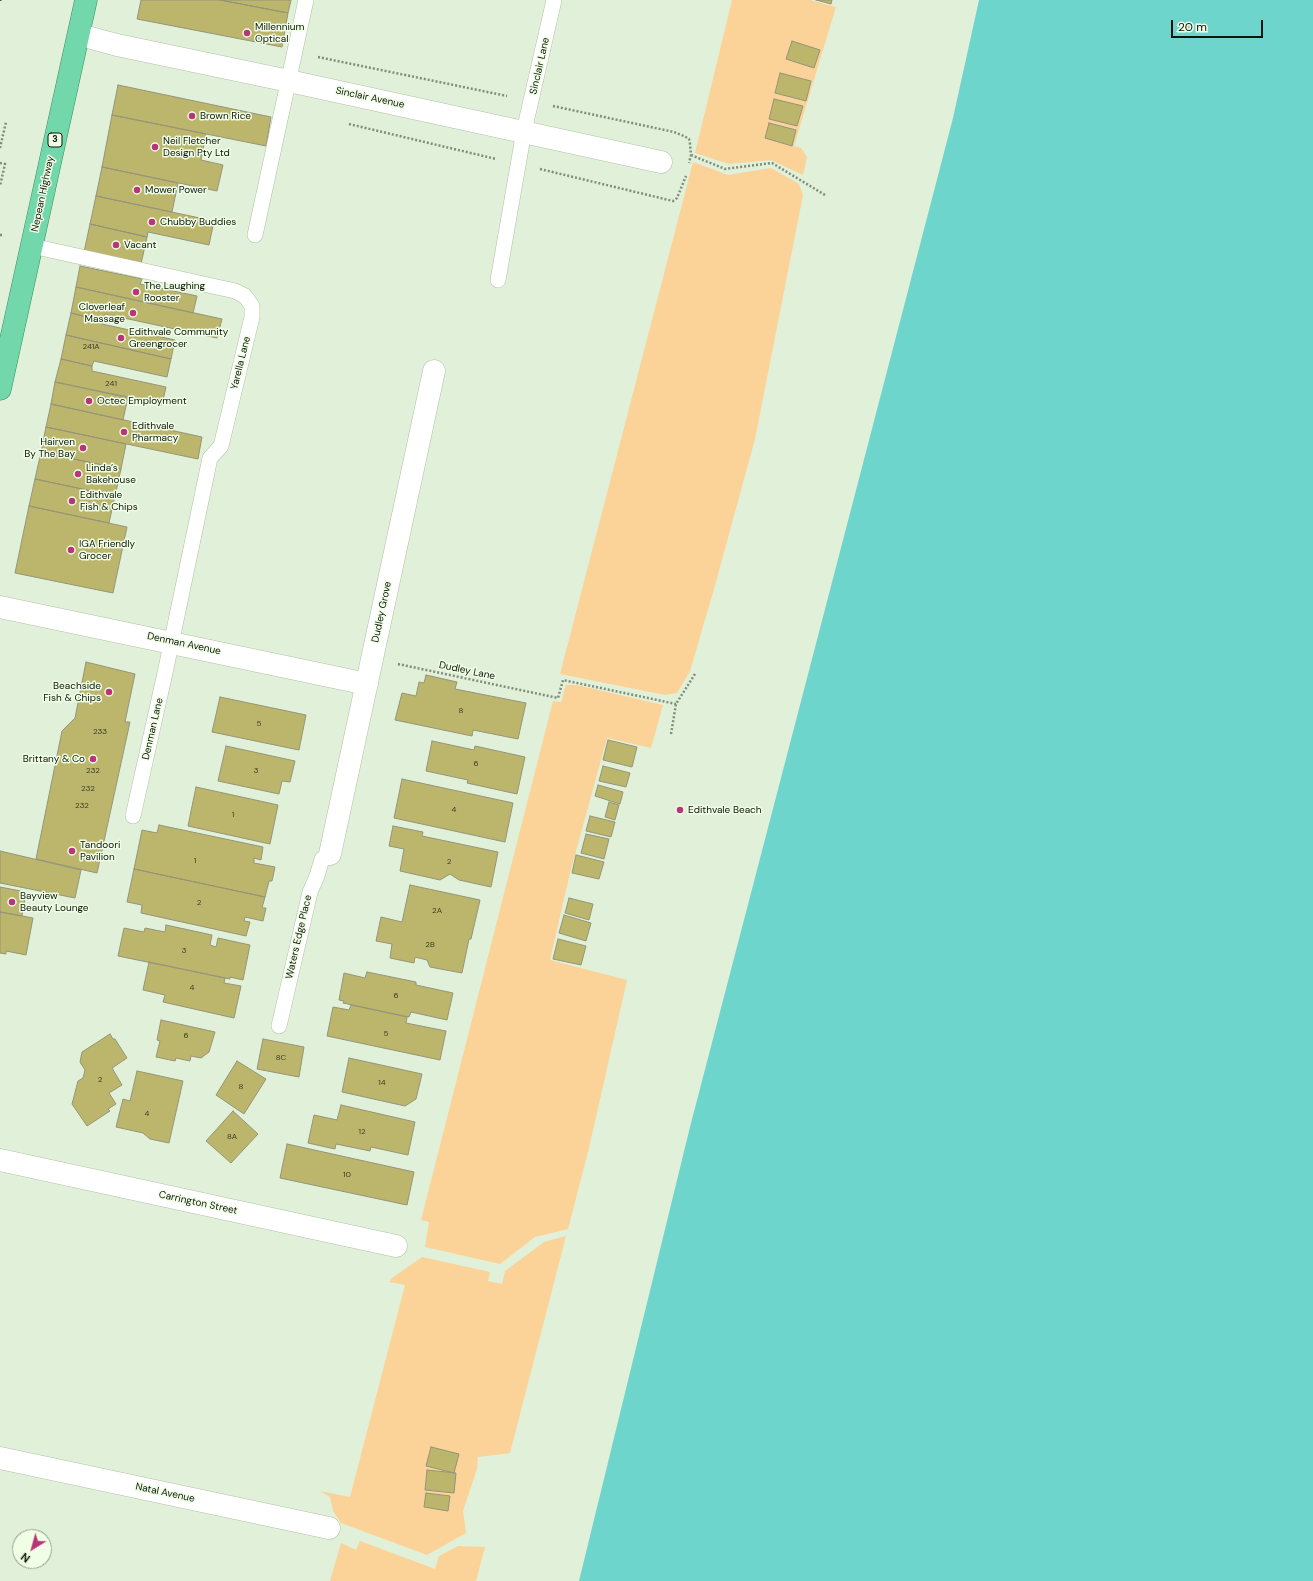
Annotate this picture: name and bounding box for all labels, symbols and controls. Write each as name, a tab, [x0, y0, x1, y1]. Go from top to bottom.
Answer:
scale bar	[1173, 12, 1265, 38]
text: 20 m	[1178, 19, 1207, 35]
place label: Millennium Optical	[255, 21, 304, 44]
marker: Millennium Optical	[242, 28, 252, 38]
street label: Sinclair Lane	[528, 36, 552, 96]
street label: Sinclair Avenue	[334, 85, 406, 111]
place label: Brown Rice	[200, 110, 251, 122]
marker: Brown Rice	[187, 111, 197, 121]
road number: 3	[48, 133, 62, 147]
place label: Neil Fletcher Design Pty Ltd	[163, 135, 230, 158]
marker: Neil Fletcher Design Pty Ltd	[150, 142, 160, 152]
street label: Nepean Highway	[29, 155, 57, 233]
place label: Mower Power	[145, 184, 207, 196]
marker: Mower Power	[132, 185, 142, 195]
place label: Chubby Buddies	[160, 216, 236, 228]
marker: Chubby Buddies	[147, 217, 157, 227]
place label: Vacant	[124, 239, 156, 251]
marker: Vacant	[111, 240, 121, 250]
place label: The Laughing Rooster	[144, 280, 205, 304]
marker: The Laughing Rooster	[131, 287, 141, 297]
place label: Cloverleaf Massage	[79, 301, 125, 324]
marker: Cloverleaf Massage	[128, 308, 138, 318]
place label: Edithvale Community Greengrocer	[129, 326, 228, 350]
marker: Edithvale Community Greengrocer	[116, 333, 126, 343]
street label: Yarella Lane	[229, 335, 253, 391]
house number: 241A	[82, 342, 100, 352]
house number: 241	[105, 379, 117, 389]
place label: Octec Employment	[97, 395, 187, 407]
marker: Octec Employment	[84, 396, 94, 406]
place label: Edithvale Pharmacy	[132, 420, 178, 444]
marker: Edithvale Pharmacy	[119, 427, 129, 437]
place label: Hairven By The Bay	[24, 436, 75, 460]
marker: Hairven By The Bay	[78, 443, 88, 453]
place label: Linda’s Bakehouse	[86, 462, 136, 486]
marker: Linda’s Bakehouse	[73, 469, 83, 479]
place label: Edithvale Fish & Chips	[80, 489, 138, 512]
marker: Edithvale Fish & Chips	[67, 496, 77, 506]
place label: IGA Friendly Grocer	[79, 538, 135, 562]
marker: IGA Friendly Grocer	[66, 545, 76, 555]
street label: Dudley Grove	[370, 580, 394, 644]
street label: Denman Avenue	[146, 630, 222, 658]
street label: Dudley Lane	[438, 659, 496, 683]
place label: Beachside Fish & Chips	[43, 680, 101, 704]
marker: Beachside Fish & Chips	[104, 687, 114, 697]
street label: Denman Lane	[140, 697, 166, 761]
house number: 8	[459, 706, 463, 716]
house number: 5	[257, 719, 261, 729]
house number: 233	[93, 727, 107, 737]
place label: Brittany & Co	[23, 753, 85, 765]
marker: Brittany & Co	[88, 754, 98, 764]
house number: 6	[473, 759, 479, 769]
house number: 232	[86, 766, 100, 776]
house number: 3	[254, 766, 258, 776]
house number: 232	[81, 784, 95, 794]
house number: 232	[75, 801, 89, 811]
place label: Edithvale Beach	[688, 804, 762, 816]
house number: 4	[452, 805, 456, 815]
marker: Edithvale Beach	[675, 805, 685, 815]
house number: 1	[232, 810, 234, 820]
place label: Tandoori Pavilion	[80, 839, 120, 862]
marker: Tandoori Pavilion	[67, 846, 77, 856]
house number: 1	[194, 856, 196, 866]
house number: 2	[447, 857, 451, 867]
place label: Bayview Beauty Lounge	[20, 890, 89, 914]
street label: Waters Edge Place	[283, 894, 315, 980]
marker: Bayview Beauty Lounge	[7, 897, 17, 907]
house number: 2	[197, 898, 201, 908]
house number: 2A	[432, 906, 442, 916]
house number: 2B	[425, 940, 435, 950]
house number: 3	[182, 946, 186, 956]
house number: 4	[190, 983, 194, 993]
house number: 6	[393, 991, 399, 1001]
house number: 5	[384, 1029, 388, 1039]
house number: 6	[183, 1031, 189, 1041]
house number: 8C	[276, 1053, 286, 1063]
house number: 2	[98, 1075, 102, 1085]
house number: 14	[378, 1078, 386, 1088]
house number: 8	[239, 1082, 243, 1092]
house number: 4	[145, 1109, 149, 1119]
house number: 12	[358, 1127, 366, 1137]
house number: 8A	[227, 1132, 237, 1142]
house number: 10	[343, 1170, 351, 1180]
street label: Carrington Street	[158, 1189, 238, 1217]
street label: Natal Avenue	[134, 1481, 196, 1505]
north arrow	[12, 1529, 52, 1569]
text: N	[18, 1550, 33, 1566]

